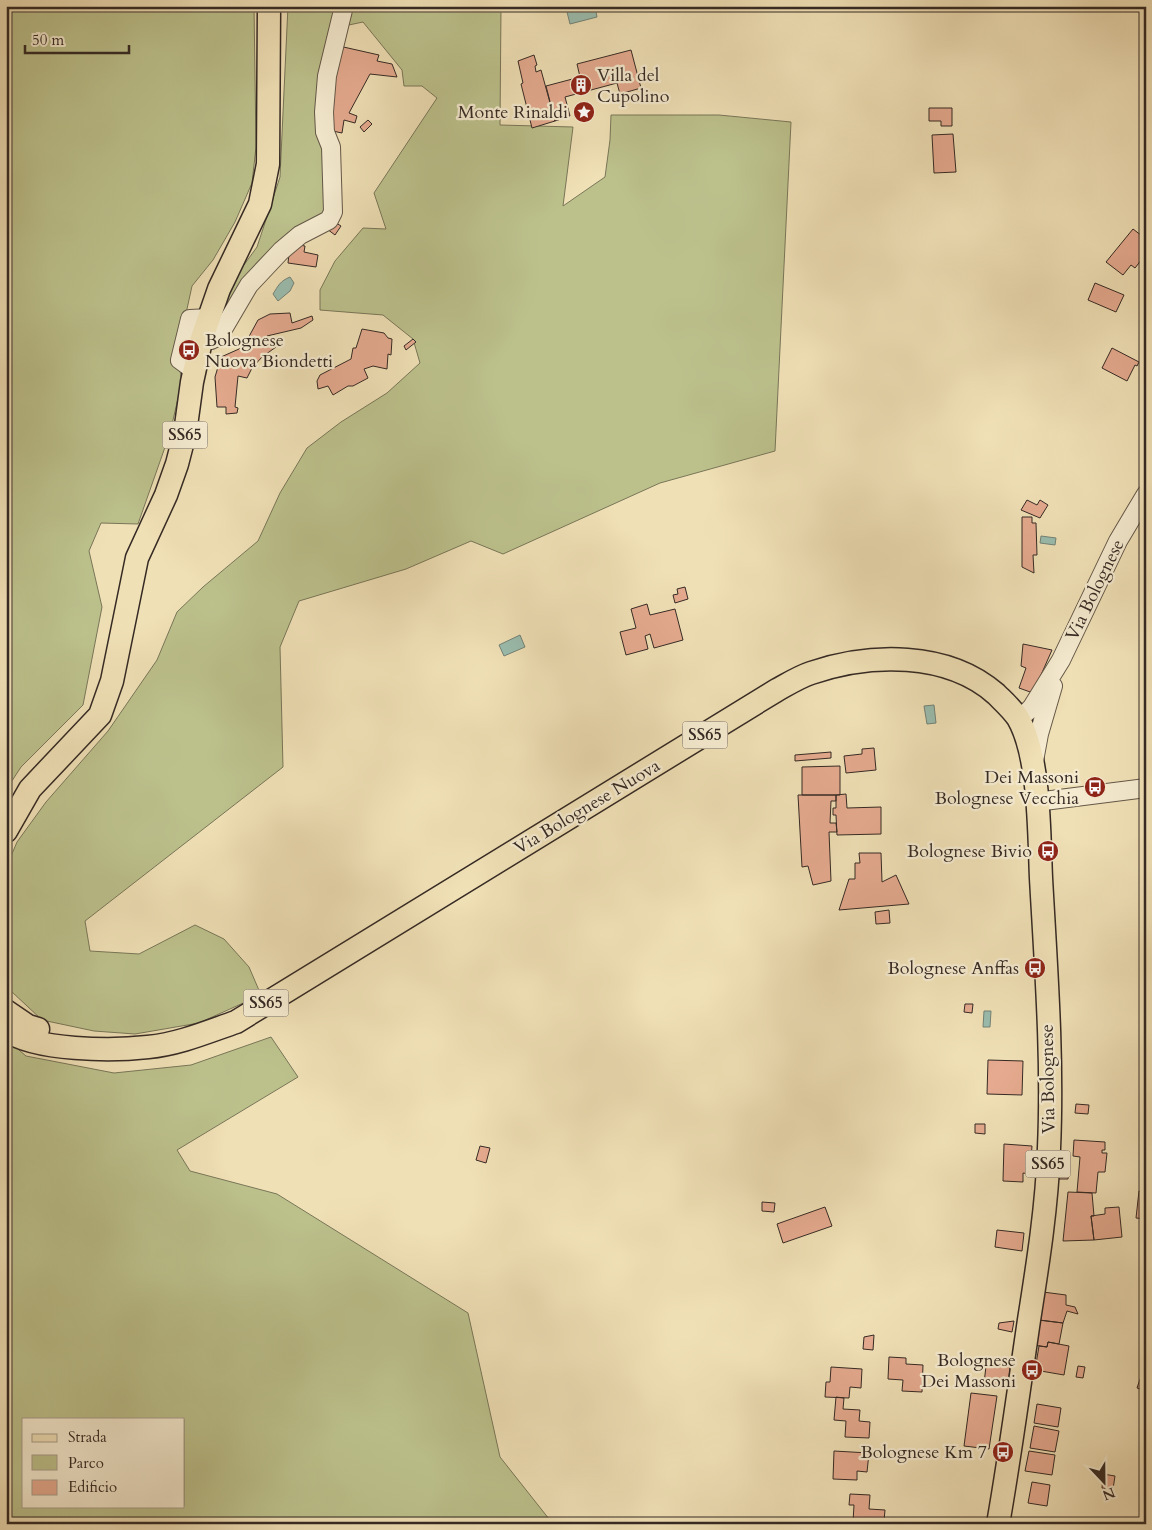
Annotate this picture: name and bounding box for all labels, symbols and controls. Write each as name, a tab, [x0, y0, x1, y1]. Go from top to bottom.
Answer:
scale bar	[25, 22, 129, 54]
text: 50 m	[32, 30, 64, 50]
place label: Villa del Cupolino	[597, 63, 670, 109]
building icon: Villa del Cupolino	[569, 73, 593, 97]
place label: Monte Rinaldi	[458, 100, 568, 125]
place icon: Monte Rinaldi	[572, 100, 596, 124]
place label: Bolognese Nuova Biondetti	[205, 328, 333, 374]
bus stop icon: Bolognese Nuova Biondetti	[177, 338, 201, 362]
road number: SS65	[162, 422, 208, 448]
street label: Via Bolognese	[1060, 535, 1130, 645]
road number: SS65	[682, 722, 728, 748]
street label: Via Bolognese Nuova	[509, 753, 665, 861]
place label: Dei Massoni Bolognese Vecchia	[935, 765, 1079, 811]
bus stop icon: Dei Massoni Bolognese Vecchia	[1083, 775, 1107, 799]
place label: Bolognese Bivio	[907, 839, 1032, 864]
bus stop icon: Bolognese Bivio	[1036, 839, 1060, 863]
place label: Bolognese Anffas	[888, 956, 1019, 981]
bus stop icon: Bolognese Anffas	[1023, 956, 1047, 980]
road number: SS65	[244, 990, 288, 1016]
street label: Via Bolognese	[1035, 1024, 1061, 1134]
road number: SS65	[1026, 1150, 1070, 1178]
place label: Bolognese Dei Massoni	[922, 1348, 1016, 1394]
bus stop icon: Bolognese Dei Massoni	[1020, 1358, 1044, 1382]
legend	[22, 1418, 185, 1508]
text: Strada	[68, 1427, 107, 1447]
place label: Bolognese Km 7	[861, 1440, 987, 1465]
bus stop icon: Bolognese Km 7	[991, 1440, 1015, 1464]
text: Parco	[68, 1453, 104, 1473]
north arrow	[1080, 1458, 1130, 1508]
text: Edificio	[68, 1477, 117, 1497]
text: N	[1099, 1483, 1118, 1505]

